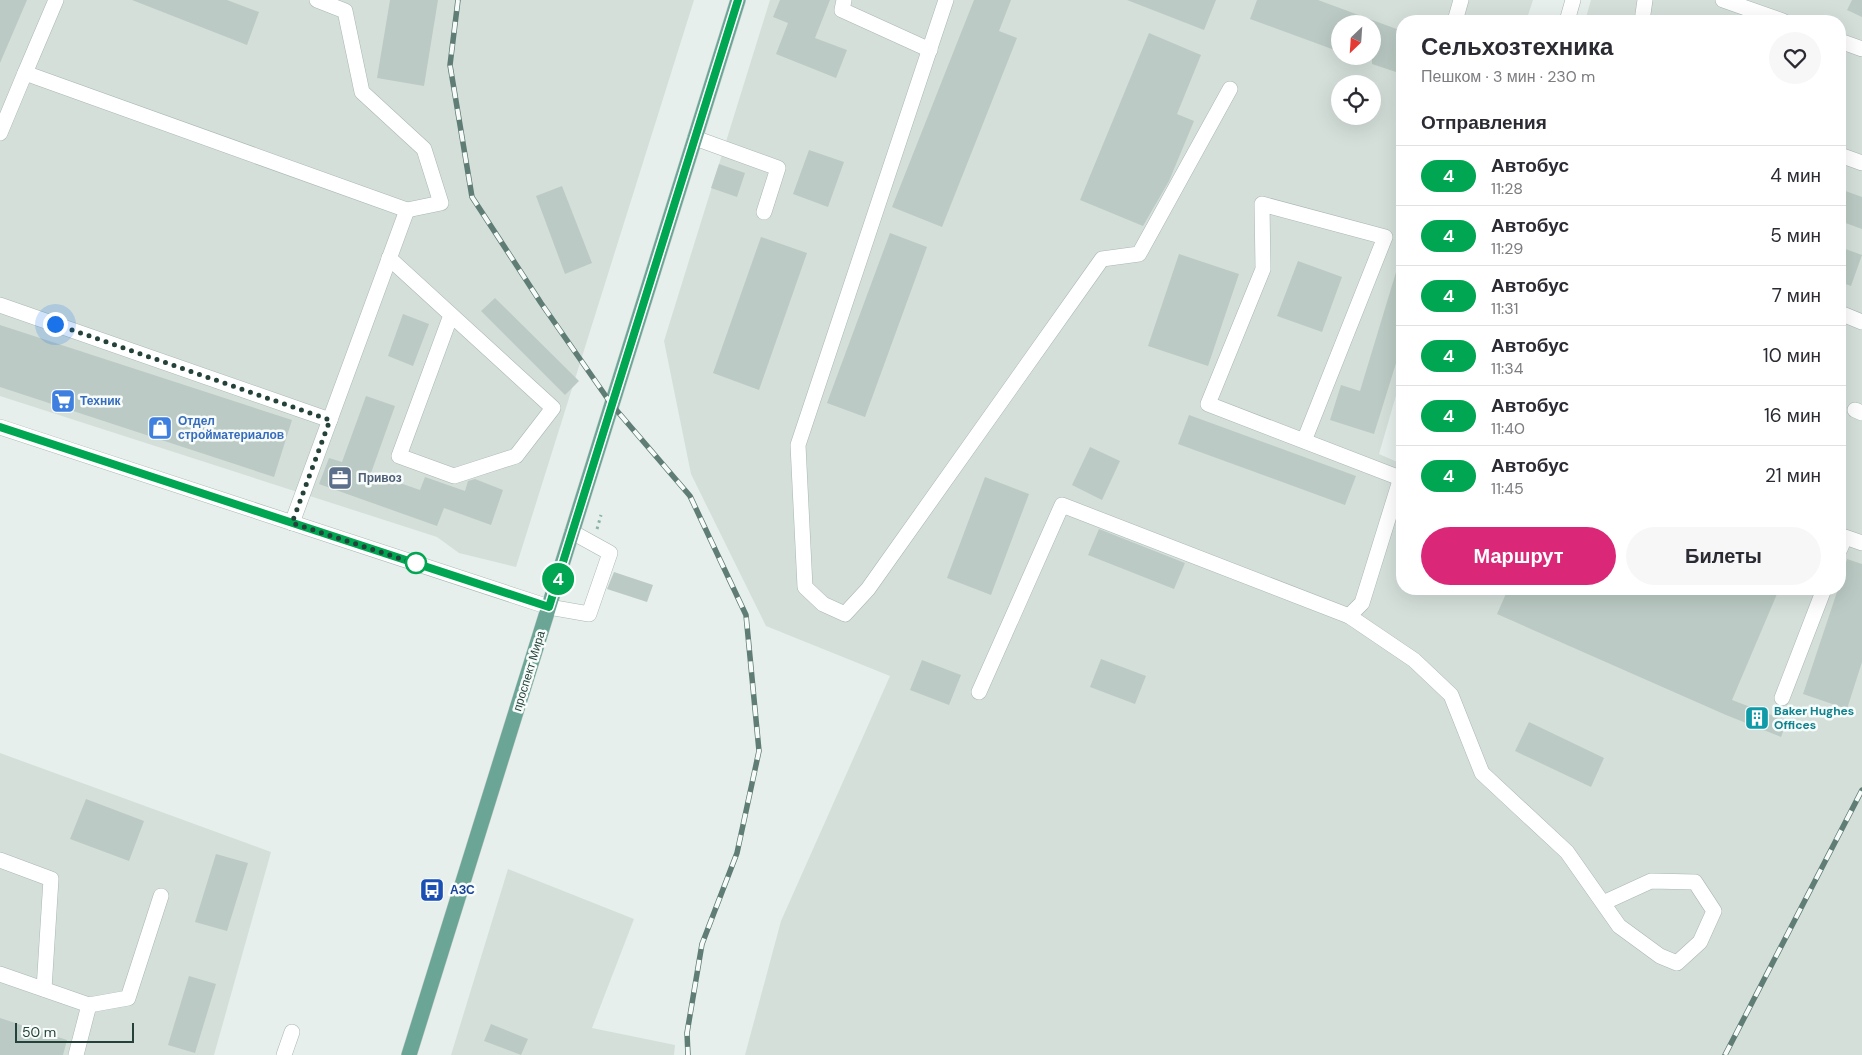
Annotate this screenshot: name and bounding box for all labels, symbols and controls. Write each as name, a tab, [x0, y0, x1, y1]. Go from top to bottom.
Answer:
north arrow	[1331, 15, 1381, 65]
map controls	[1331, 15, 1381, 125]
text: Сельхозтехника	[1421, 31, 1613, 62]
button: heart	[1769, 32, 1821, 84]
text: Пешком · 3 мин · 230 m	[1421, 66, 1595, 87]
button: locate	[1331, 75, 1381, 125]
text: Отправления	[1421, 110, 1547, 135]
text: Автобус	[1491, 153, 1569, 178]
text: 4 мин	[1770, 163, 1821, 188]
text: 4	[1443, 164, 1454, 188]
text: 11:28	[1491, 178, 1523, 199]
text: Автобус	[1491, 213, 1569, 238]
text: 5 мин	[1770, 223, 1821, 248]
text: 4	[1443, 224, 1454, 248]
text: 11:29	[1491, 238, 1523, 259]
text: Автобус	[1491, 273, 1569, 298]
text: 7 мин	[1772, 283, 1821, 308]
text: 4	[1443, 284, 1454, 308]
text: 11:31	[1491, 298, 1518, 319]
your location	[43, 312, 68, 337]
text: Автобус	[1491, 333, 1569, 358]
text: 10 мин	[1763, 343, 1821, 368]
text: 4	[1443, 344, 1454, 368]
text: 11:34	[1491, 358, 1523, 379]
supermarket icon: Техник	[50, 388, 76, 414]
place label: Техник	[80, 393, 122, 409]
text: Автобус	[1491, 393, 1569, 418]
text: 16 мин	[1764, 403, 1821, 428]
text: 4	[1443, 404, 1454, 428]
place label: Отдел стройматериалов	[178, 413, 284, 443]
shop icon: Отдел стройматериалов	[147, 415, 173, 441]
text: 11:40	[1491, 418, 1525, 439]
text: Автобус	[1491, 453, 1569, 478]
text: 21 мин	[1765, 463, 1821, 488]
text: 4	[1443, 464, 1454, 488]
office icon: Привоз	[327, 465, 353, 491]
place label: Привоз	[358, 470, 402, 486]
text: 11:45	[1491, 478, 1524, 499]
button: Маршрут	[1421, 527, 1616, 585]
button: Билеты	[1626, 527, 1821, 585]
unlabelled marker	[405, 552, 427, 574]
line badge: 4	[542, 563, 574, 595]
text: 4	[552, 567, 564, 591]
street label: проспект Мира	[509, 629, 549, 713]
place label: Baker Hughes Offices	[1774, 703, 1854, 733]
building icon: Baker Hughes Offices	[1744, 705, 1770, 731]
bus stop icon: АЗС	[419, 877, 445, 903]
place label: АЗС	[450, 882, 475, 898]
scale bar	[15, 1020, 134, 1043]
text: 50 m	[22, 1023, 56, 1041]

